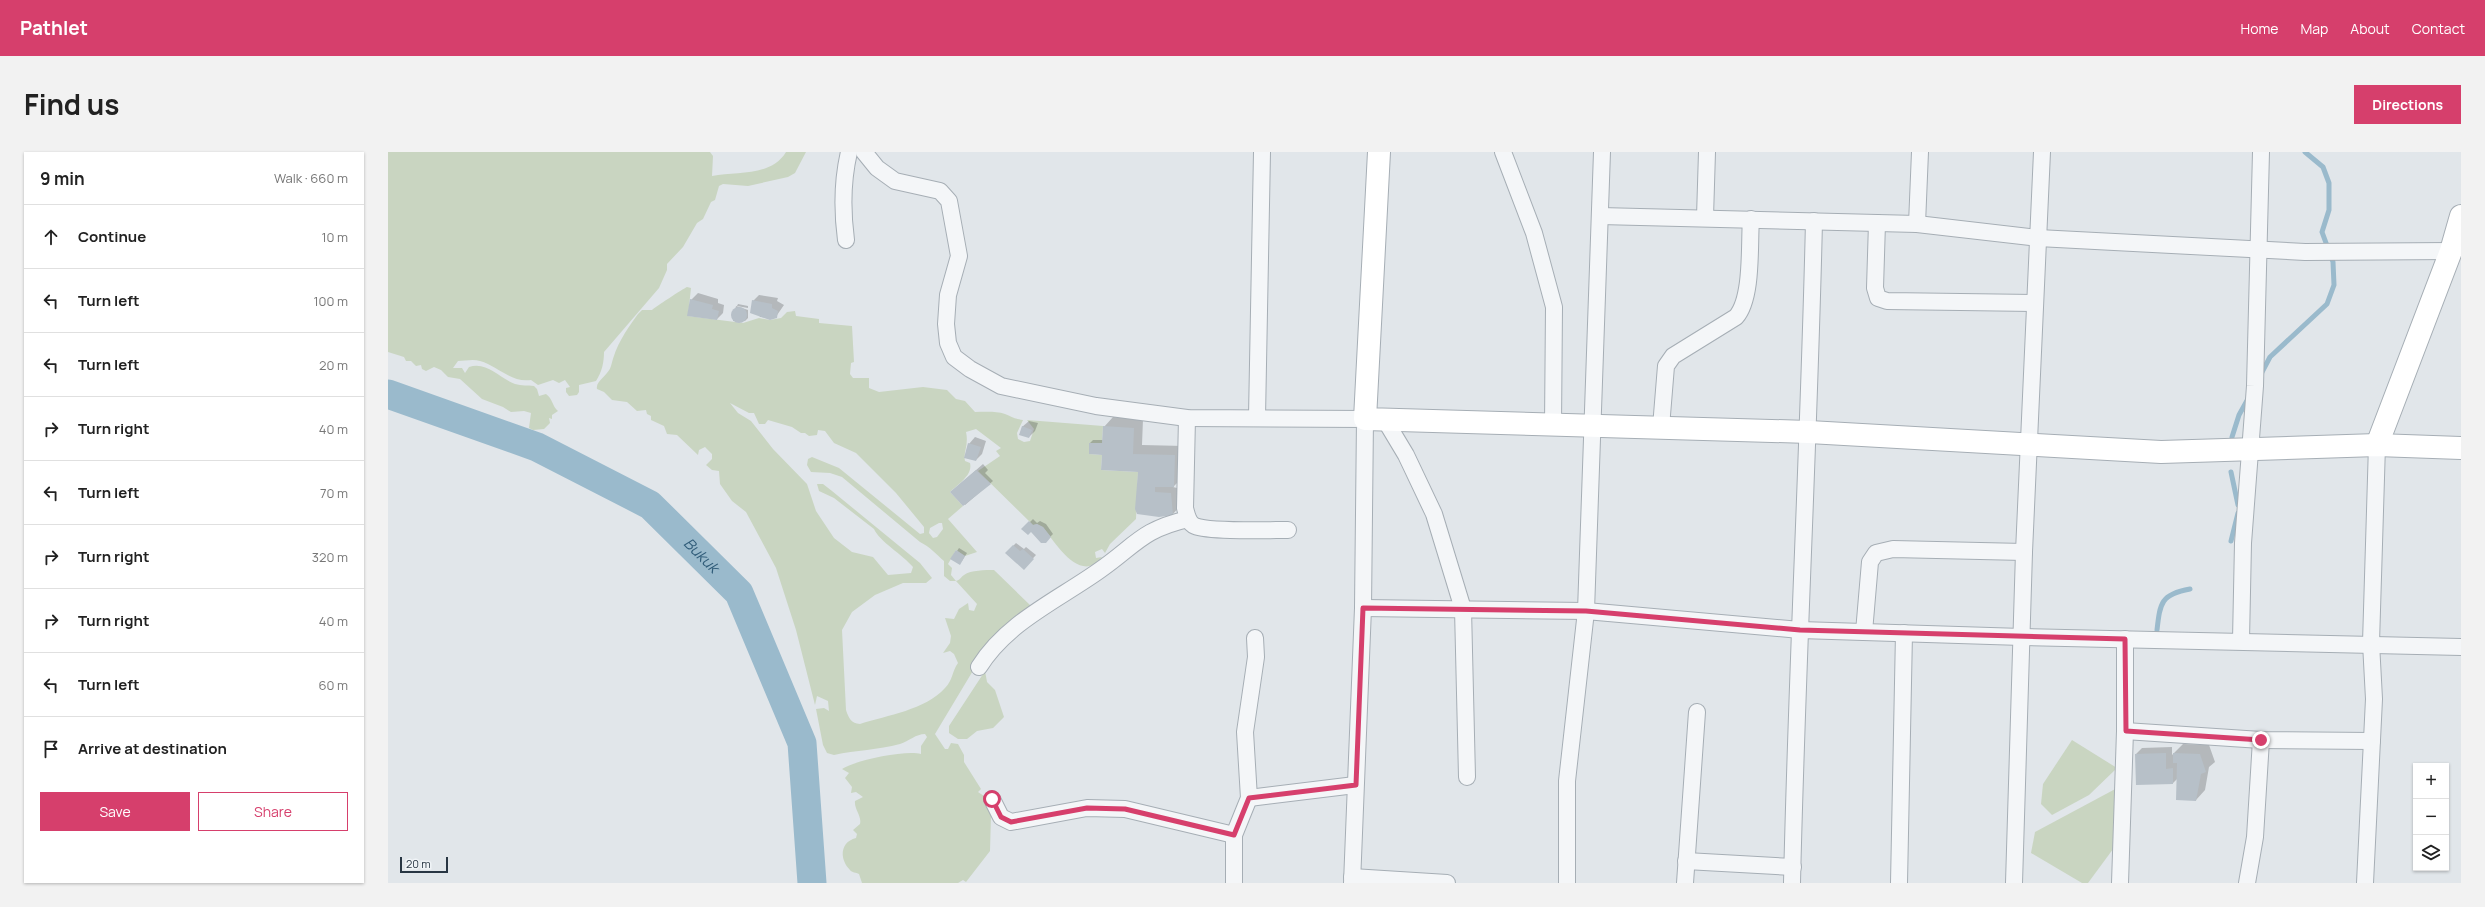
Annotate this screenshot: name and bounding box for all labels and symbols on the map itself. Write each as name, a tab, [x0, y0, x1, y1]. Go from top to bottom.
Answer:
water label: Bukuk	[679, 533, 726, 579]
route end	[2252, 731, 2270, 749]
route start	[983, 790, 1001, 808]
scale bar	[400, 855, 448, 874]

